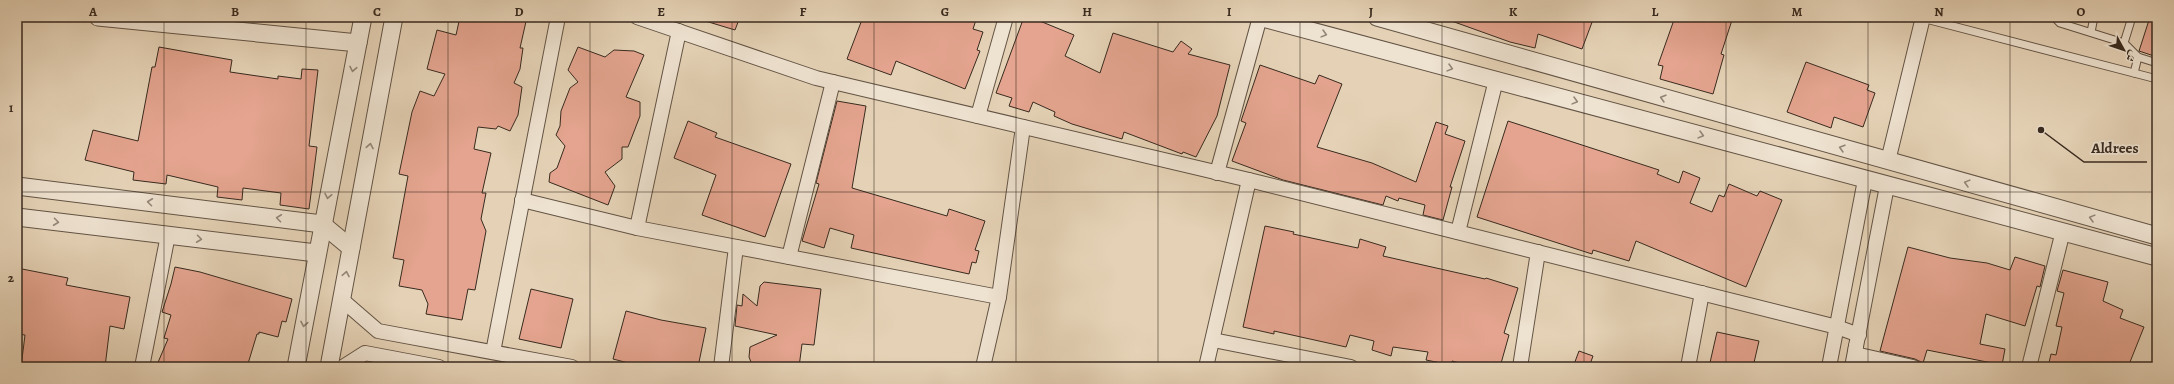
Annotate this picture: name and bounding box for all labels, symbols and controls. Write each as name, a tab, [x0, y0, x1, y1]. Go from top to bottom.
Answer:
text: A	[88, 3, 98, 20]
text: B	[231, 3, 239, 20]
text: C	[373, 3, 381, 20]
text: D	[514, 3, 524, 20]
text: E	[657, 3, 665, 20]
text: F	[800, 3, 807, 20]
text: G	[941, 3, 949, 20]
text: H	[1082, 3, 1092, 20]
text: I	[1227, 3, 1232, 20]
text: J	[1369, 3, 1373, 20]
text: K	[1509, 3, 1518, 20]
text: L	[1652, 3, 1659, 20]
text: M	[1792, 3, 1803, 20]
text: N	[1934, 3, 1944, 20]
text: O	[2077, 3, 2086, 20]
one-way arrow	[1320, 29, 1327, 38]
north arrow	[2104, 30, 2144, 70]
text: ش	[2122, 47, 2141, 65]
one-way arrow	[1446, 63, 1453, 71]
one-way arrow	[349, 66, 357, 72]
one-way arrow	[1660, 94, 1667, 103]
one-way arrow	[1572, 97, 1579, 105]
text: 1	[9, 99, 14, 116]
one-way arrow	[1697, 130, 1704, 139]
callout: Aldrees	[2084, 135, 2147, 162]
text: Aldrees	[2090, 138, 2139, 158]
one-way arrow	[365, 143, 374, 149]
one-way arrow	[1839, 144, 1846, 153]
one-way arrow	[1964, 179, 1971, 188]
one-way arrow	[324, 193, 332, 200]
one-way arrow	[147, 198, 153, 207]
one-way arrow	[276, 214, 282, 223]
one-way arrow	[2089, 214, 2096, 223]
one-way arrow	[53, 217, 59, 226]
one-way arrow	[196, 234, 202, 243]
text: 2	[8, 269, 15, 286]
one-way arrow	[342, 270, 350, 277]
one-way arrow	[300, 321, 308, 327]

